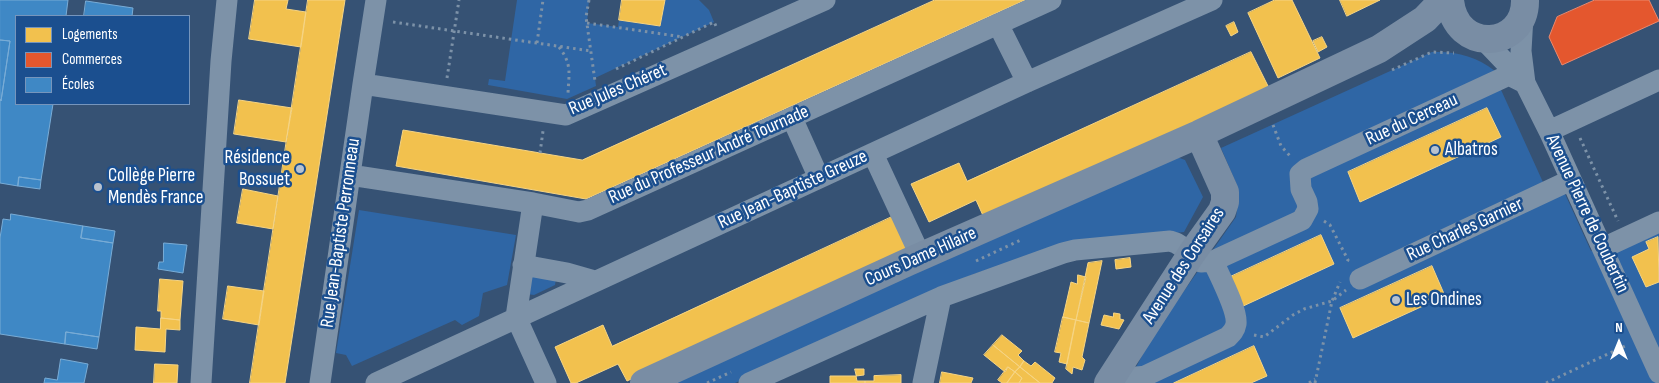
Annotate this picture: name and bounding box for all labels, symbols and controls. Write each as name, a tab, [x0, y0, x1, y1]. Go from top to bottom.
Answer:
legend	[15, 15, 190, 105]
text: Logements	[62, 25, 118, 44]
text: Commerces	[62, 50, 122, 69]
street label: Rue Jules Chéret	[566, 59, 670, 121]
text: Écoles	[62, 75, 94, 94]
street label: Rue du Cerceau	[1363, 89, 1461, 151]
street label: Rue du Professeur André Tournade	[605, 101, 813, 209]
street label: Avenue Pierre de Coubertin	[1540, 131, 1634, 297]
street label: Rue Jean-Baptiste Perronneau	[316, 137, 366, 329]
place label: Albatros	[1445, 139, 1498, 161]
marker: Albatros	[1429, 144, 1441, 156]
street label: Rue Jean-Baptiste Greuze	[715, 145, 871, 235]
place label: Résidence Bossuet	[225, 147, 290, 191]
marker: Résidence Bossuet	[294, 163, 306, 175]
place label: Collège Pierre Mendès France	[108, 165, 203, 209]
marker: Collège Pierre Mendès France	[92, 181, 104, 193]
street label: Rue Charles Garnier	[1403, 193, 1527, 267]
street label: Avenue des Corsaires	[1138, 204, 1230, 328]
street label: Cours Dame Hilaire	[862, 222, 980, 292]
place label: Les Ondines	[1406, 289, 1482, 311]
marker: Les Ondines	[1390, 294, 1402, 306]
north arrow	[1594, 318, 1644, 368]
text: N	[1615, 319, 1623, 336]

